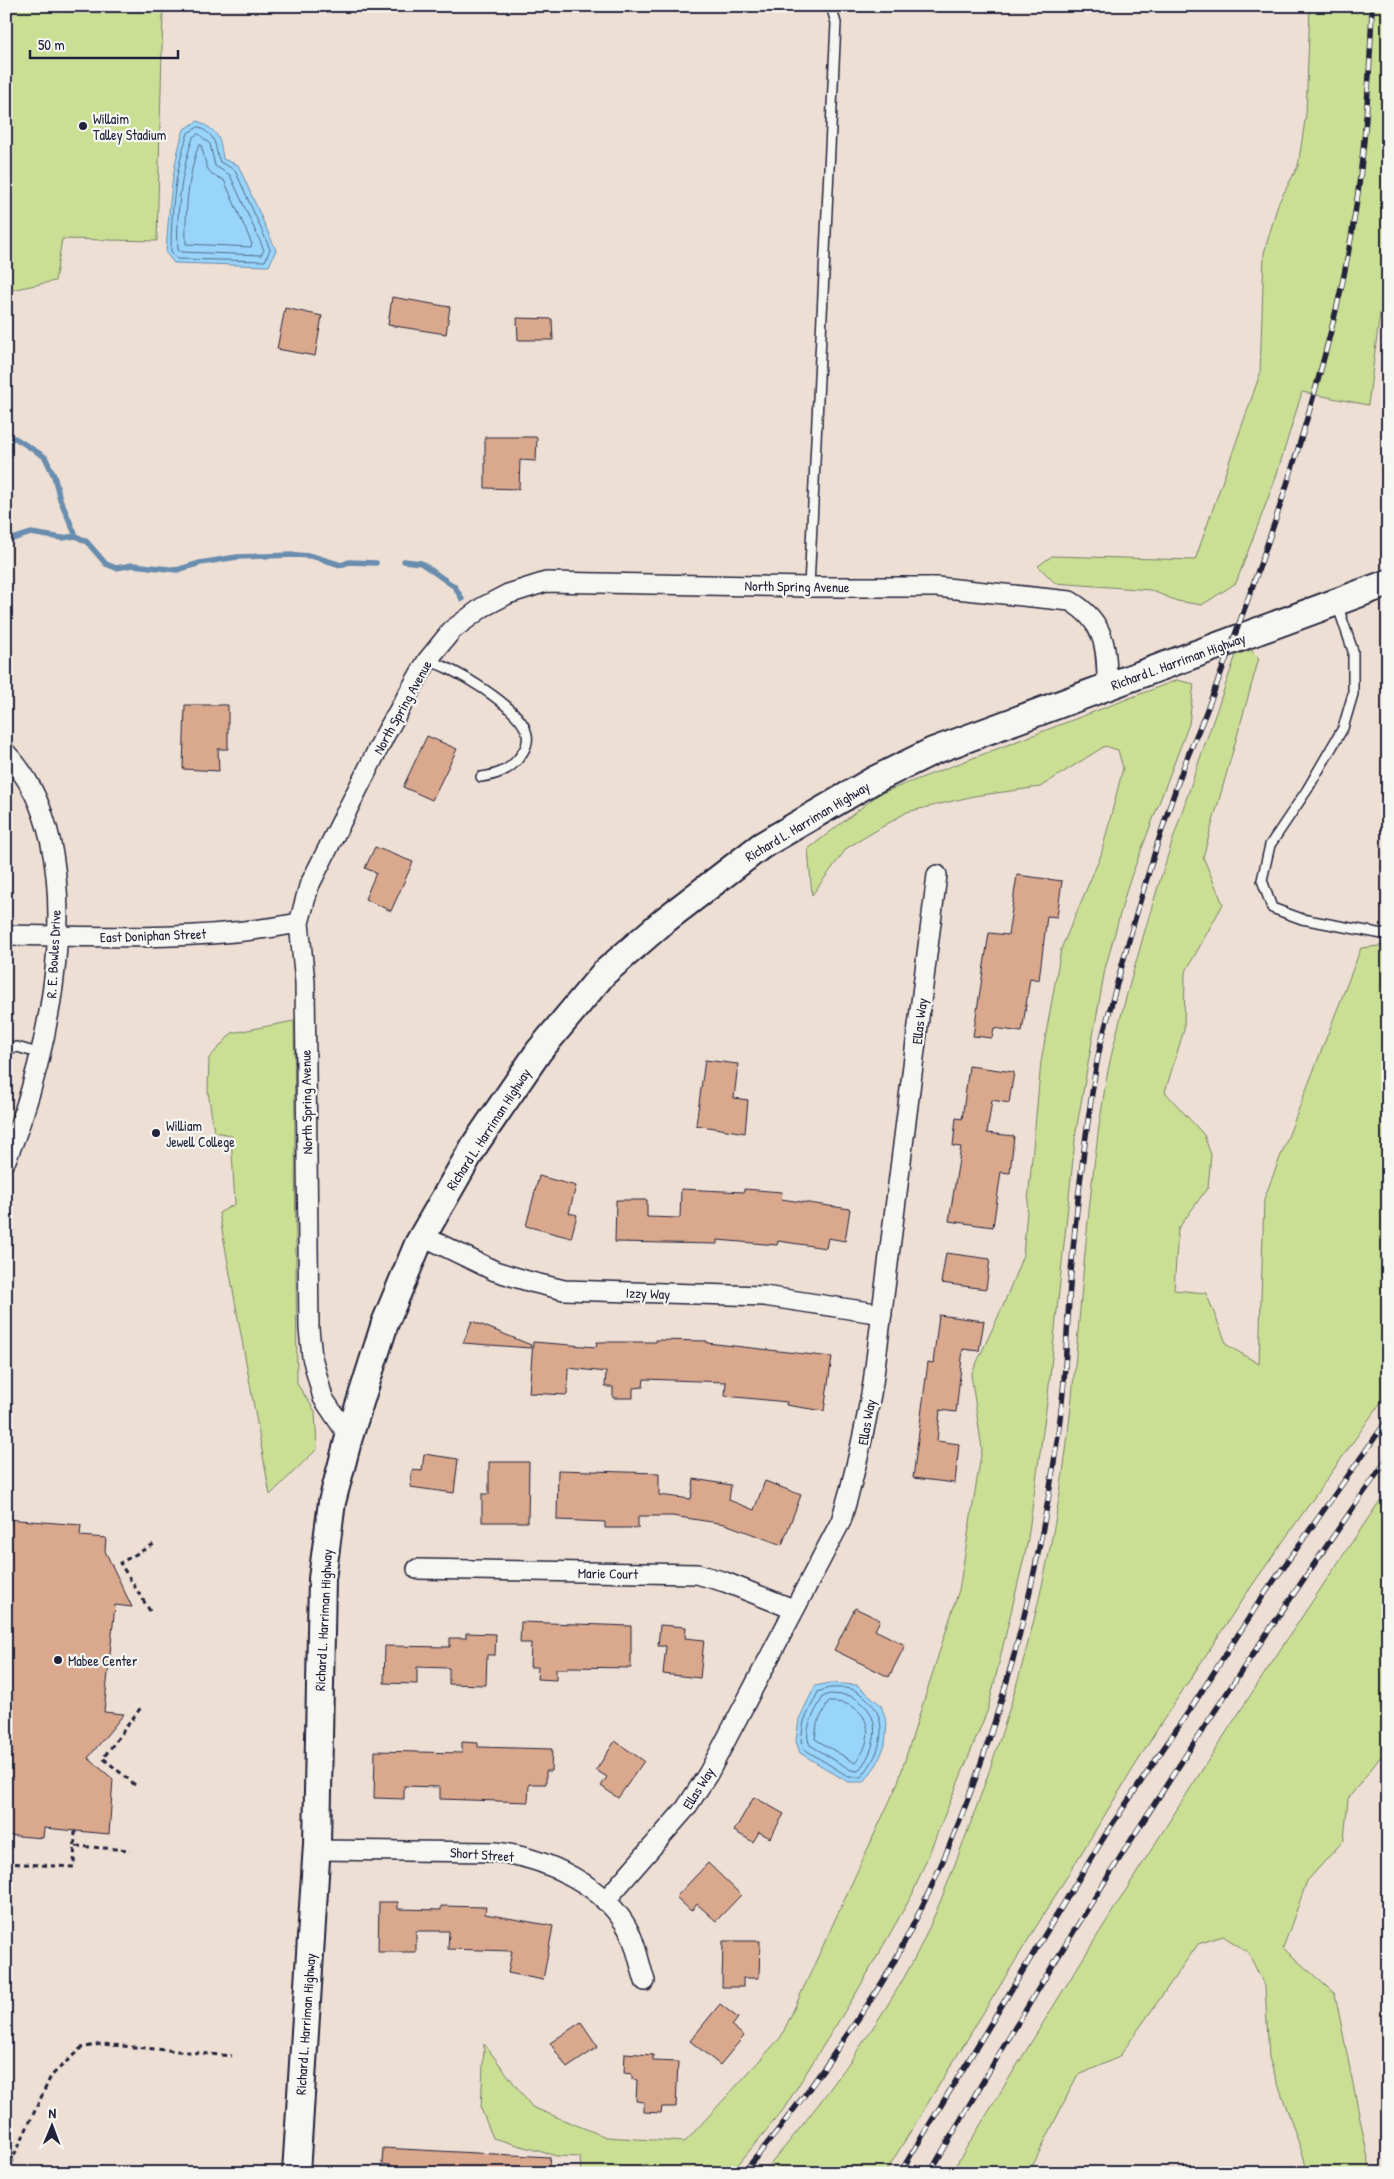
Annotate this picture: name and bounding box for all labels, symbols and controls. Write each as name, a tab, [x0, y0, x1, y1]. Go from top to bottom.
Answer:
scale bar	[30, 28, 178, 60]
text: 50 m	[38, 34, 65, 55]
place label: Willaim Talley Stadium	[93, 109, 166, 145]
marker: Willaim Talley Stadium	[77, 120, 89, 132]
street label: North Spring Avenue	[745, 576, 850, 597]
street label: Richard L. Harriman Highway	[1108, 628, 1248, 695]
street label: North Spring Avenue	[368, 656, 437, 758]
street label: Richard L. Harriman Highway	[741, 776, 873, 867]
street label: R. E. Bowles Drive	[41, 909, 65, 999]
street label: East Doniphan Street	[100, 924, 207, 947]
street label: Ellas Way	[907, 997, 932, 1045]
street label: North Spring Avenue	[296, 1049, 317, 1154]
street label: Richard L. Harriman Highway	[441, 1064, 536, 1194]
place label: William Jewell College	[166, 1116, 235, 1152]
marker: William Jewell College	[150, 1127, 162, 1139]
street label: Izzy Way	[625, 1283, 671, 1304]
street label: Ellas Way	[853, 1397, 880, 1447]
street label: Richard L. Harriman Highway	[310, 1549, 337, 1691]
street label: Marie Court	[578, 1563, 638, 1583]
place label: Mabee Center	[68, 1651, 138, 1670]
marker: Mabee Center	[52, 1654, 64, 1666]
street label: Ellas Way	[678, 1763, 719, 1813]
street label: Short Street	[449, 1842, 515, 1866]
street label: Richard L. Harriman Highway	[291, 1952, 320, 2096]
north arrow	[28, 2102, 78, 2152]
text: N	[48, 2103, 57, 2122]

